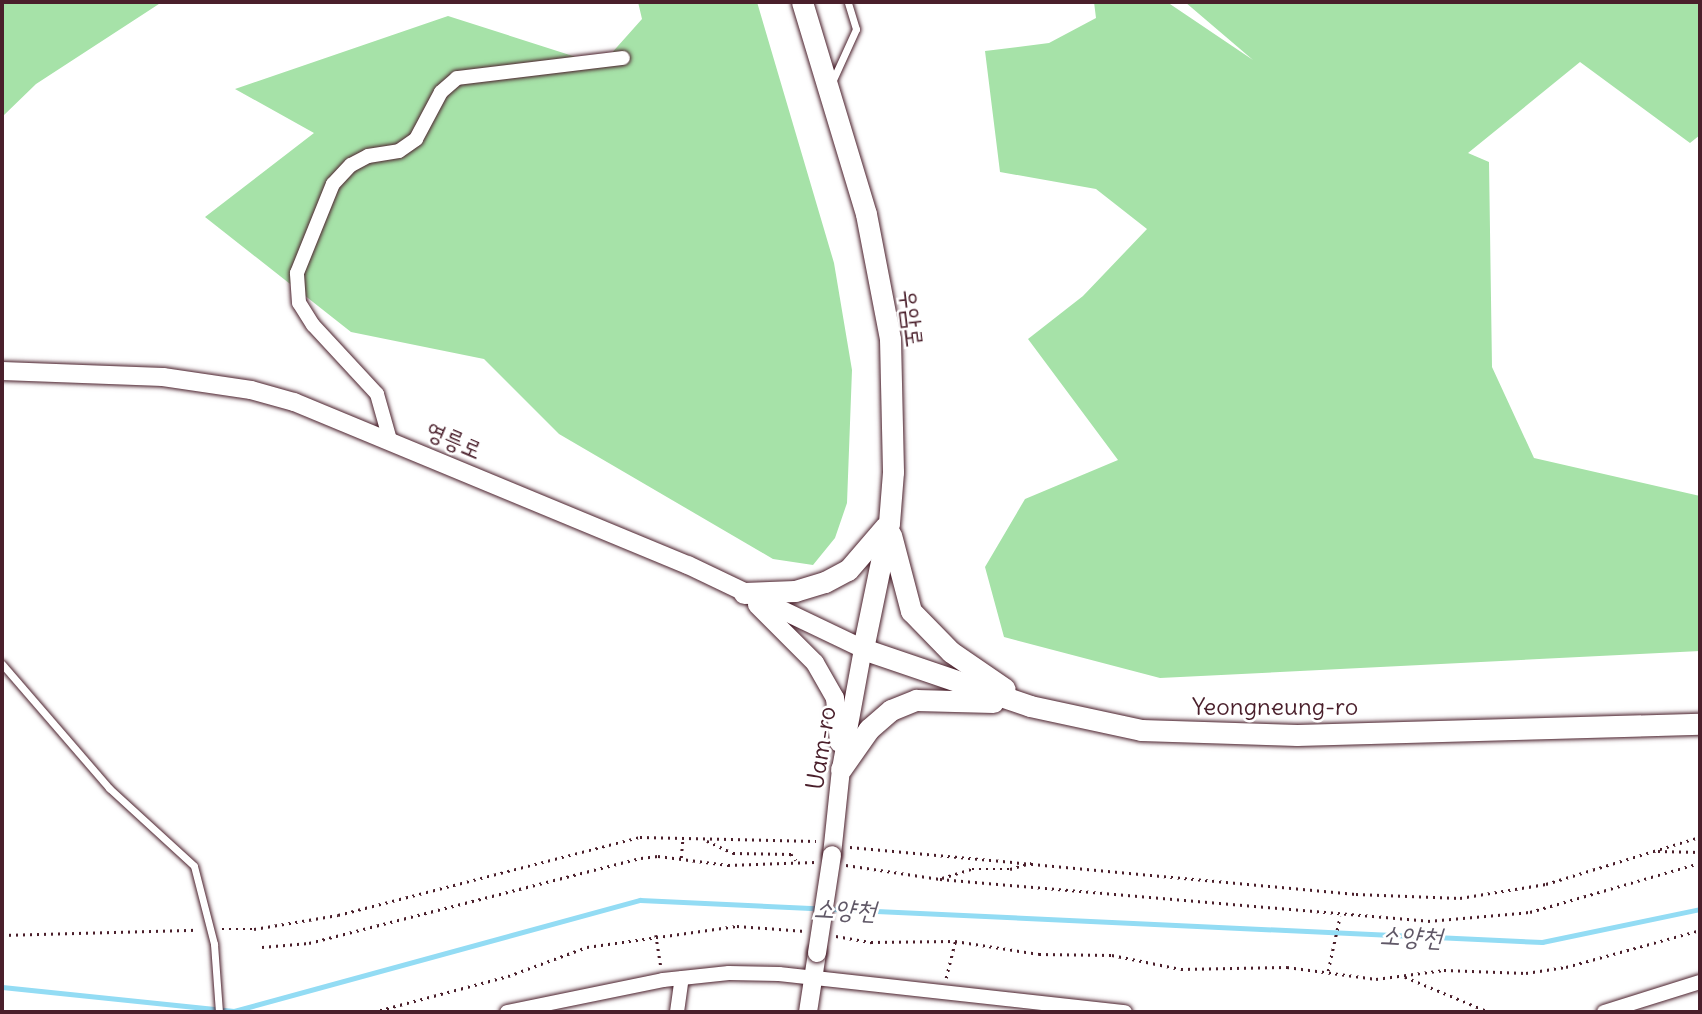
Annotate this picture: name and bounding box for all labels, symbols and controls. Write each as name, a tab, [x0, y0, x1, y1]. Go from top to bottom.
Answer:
street label: 우암로	[894, 287, 930, 349]
street label: 영릉로	[422, 415, 486, 465]
street label: Yeongneung-ro	[1192, 693, 1358, 721]
street label: Uam-ro	[800, 704, 842, 792]
water label: 소양천	[813, 892, 877, 926]
water label: 소양천	[1379, 919, 1443, 953]

